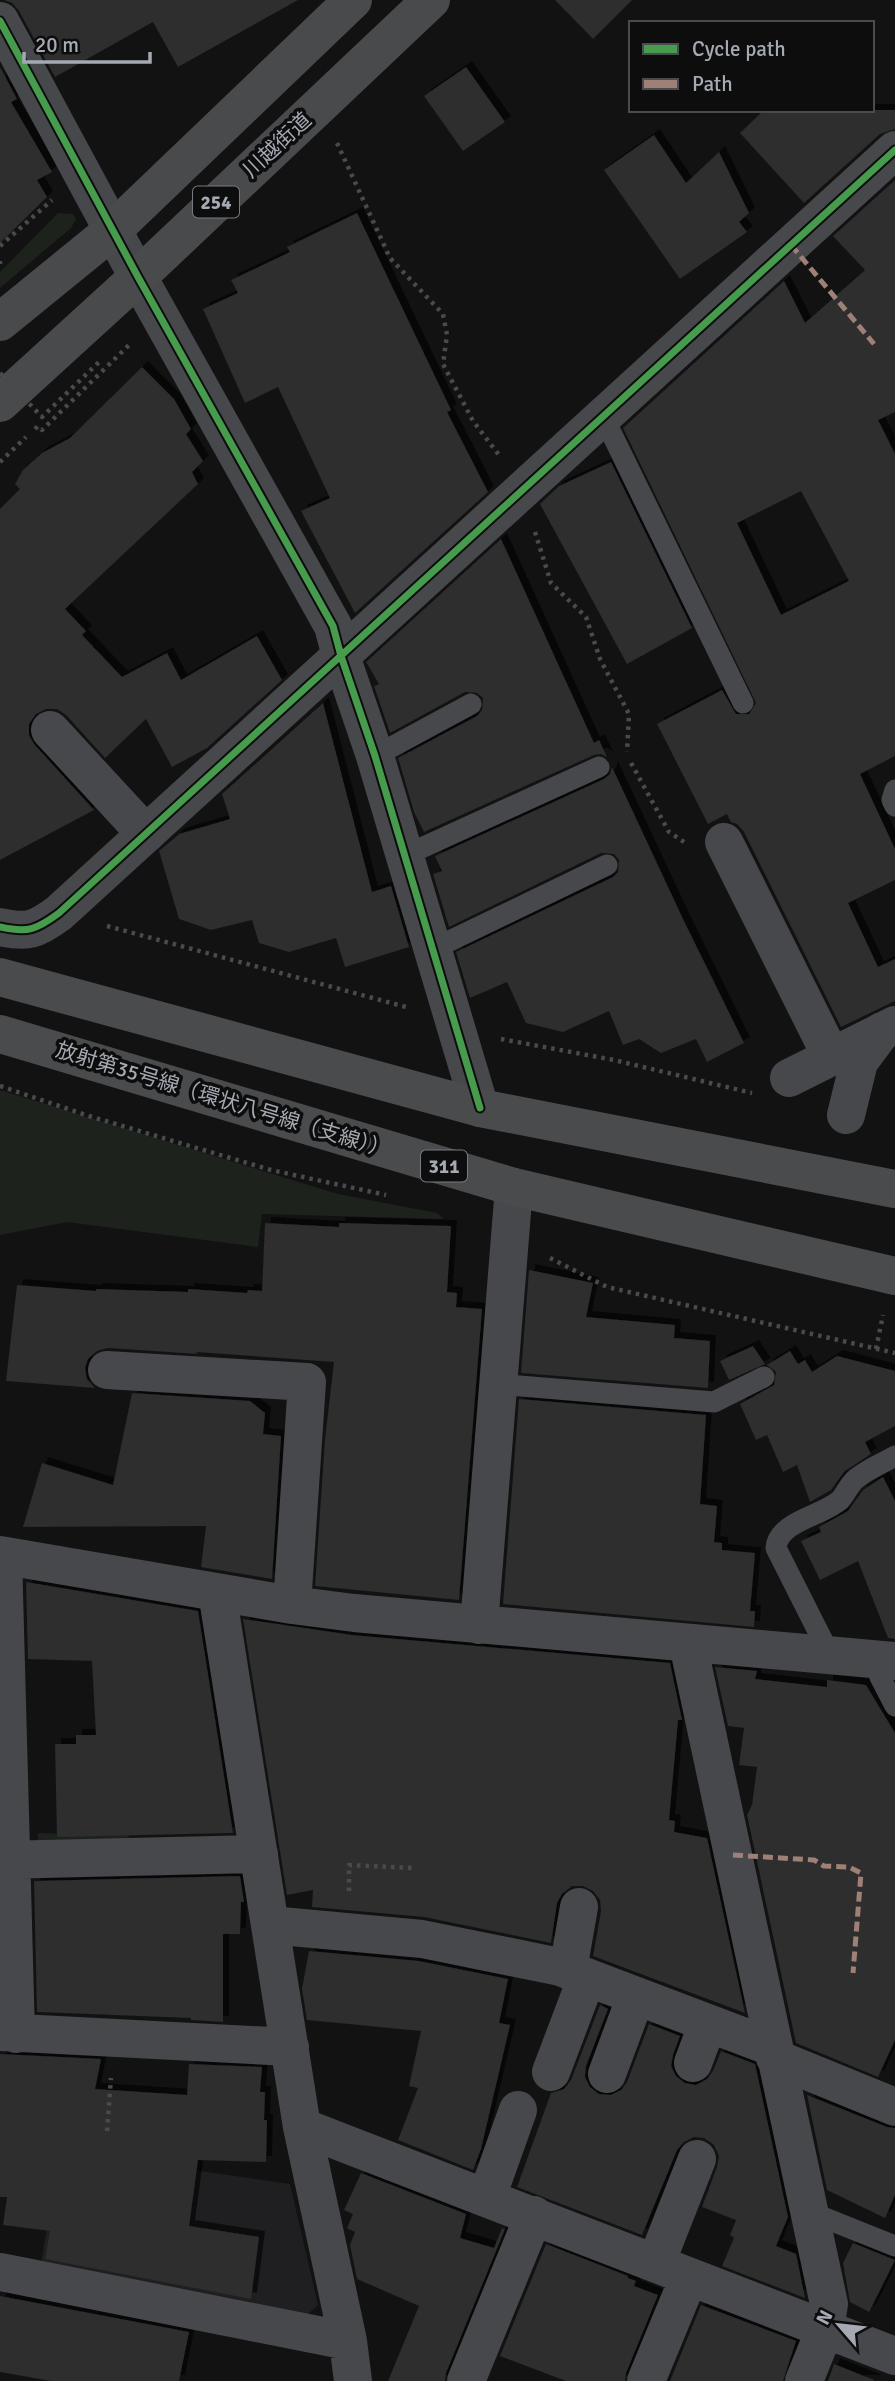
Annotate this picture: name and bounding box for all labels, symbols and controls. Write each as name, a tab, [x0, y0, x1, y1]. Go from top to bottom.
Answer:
scale bar	[24, 21, 150, 65]
legend	[629, 21, 874, 112]
text: 20 m	[35, 32, 79, 58]
text: Cycle path	[692, 36, 786, 62]
text: Path	[692, 71, 733, 97]
street label: 川越街道	[237, 107, 317, 183]
road number: 254	[193, 186, 239, 218]
street label: 放射第35号線（環状八号線（支線））	[53, 1037, 393, 1163]
road number: 311	[421, 1150, 467, 1182]
north arrow	[804, 2290, 874, 2360]
text: N	[811, 2306, 839, 2329]

